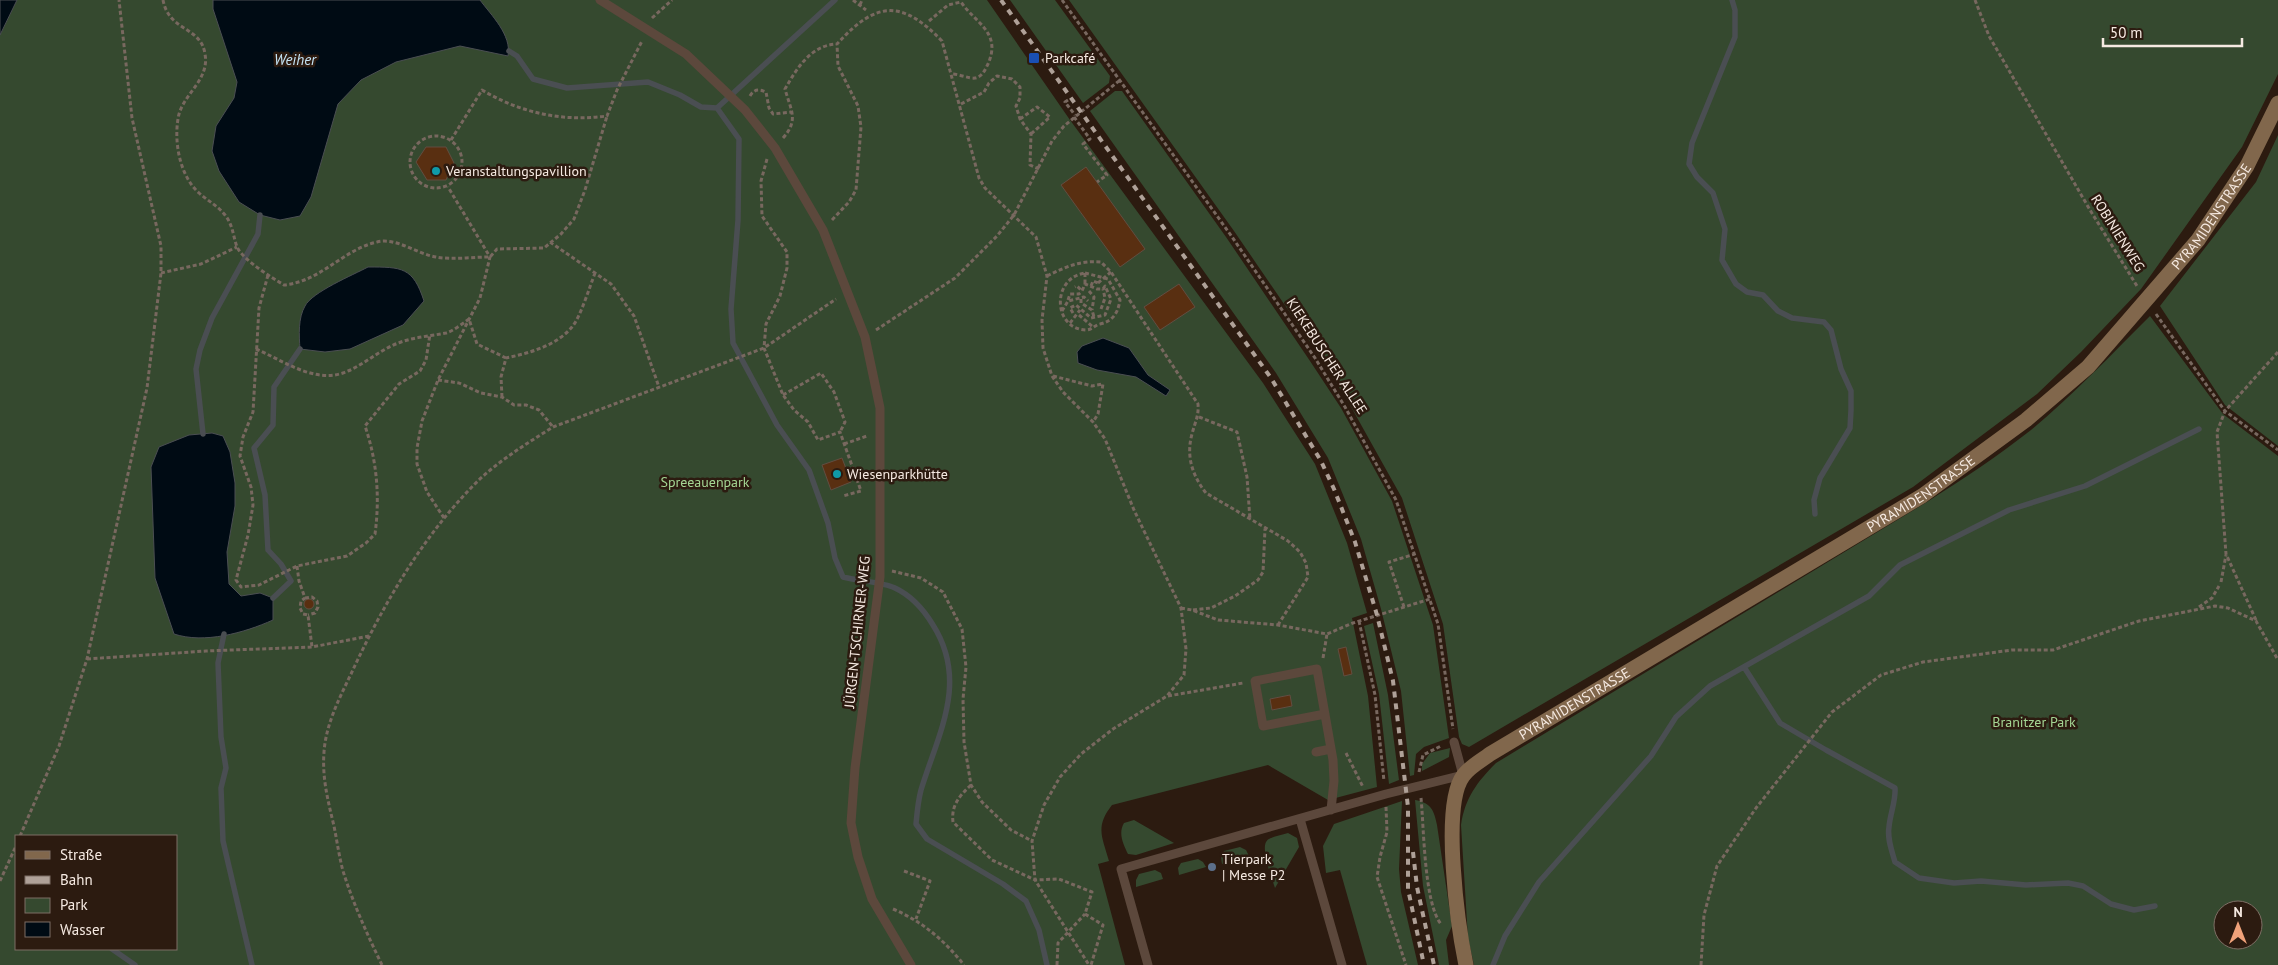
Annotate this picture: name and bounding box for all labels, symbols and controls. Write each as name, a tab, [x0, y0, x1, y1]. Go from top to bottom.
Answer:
scale bar	[2103, 15, 2242, 47]
text: 50 m	[2110, 23, 2143, 42]
place label: Parkcafé	[1045, 49, 1095, 67]
water label: Weiher	[274, 50, 317, 69]
marker: Parkcafé	[1027, 51, 1041, 65]
street label: PYRAMIDENSTRASSE	[2167, 160, 2255, 273]
place label: Veranstaltungspavillion	[445, 162, 587, 180]
marker: Veranstaltungspavillion	[430, 165, 442, 177]
street label: ROBINIENWEG	[2087, 191, 2149, 275]
street label: KIEKEBUSCHER ALLEE	[1283, 294, 1371, 418]
street label: PYRAMIDENSTRASSE	[1863, 451, 1979, 536]
place label: Wiesenparkhütte	[847, 465, 948, 483]
marker: Wiesenparkhütte	[831, 468, 843, 480]
park label: Spreeauenpark	[660, 473, 750, 491]
street label: JÜRGEN-TSCHIRNER-WEG	[840, 555, 874, 710]
street label: PYRAMIDENSTRASSE	[1516, 663, 1633, 744]
park label: Branitzer Park	[1992, 713, 2076, 731]
legend	[15, 835, 178, 950]
text: Straße	[60, 845, 102, 864]
place label: Tierpark | Messe P2	[1222, 850, 1285, 884]
marker: Tierpark | Messe P2	[1206, 861, 1218, 873]
text: Bahn	[60, 870, 93, 889]
text: Park	[60, 895, 88, 914]
north arrow	[2213, 900, 2263, 950]
text: N	[2233, 903, 2243, 921]
text: Wasser	[60, 920, 105, 939]

